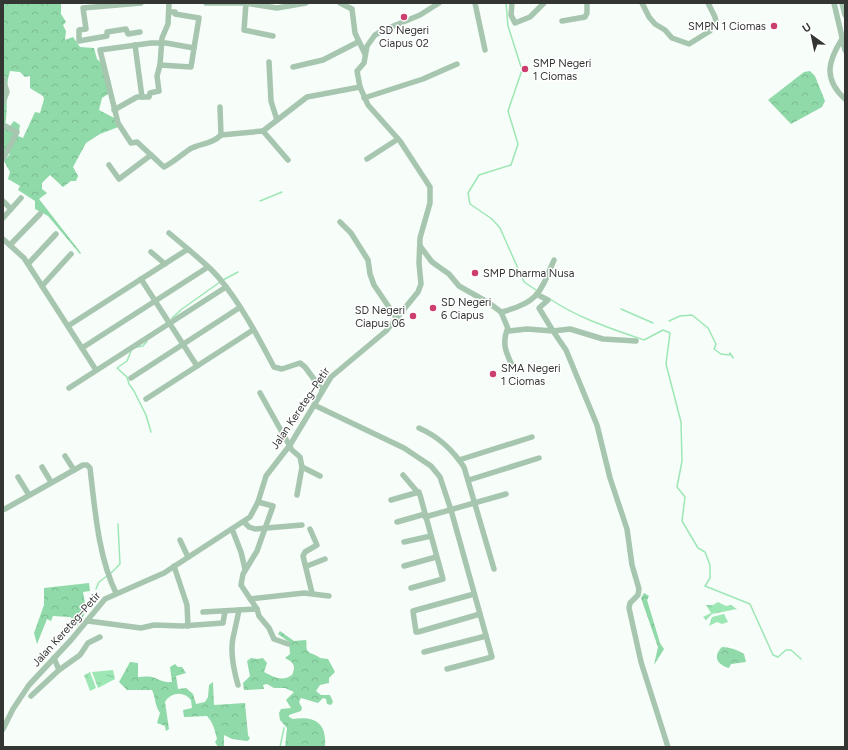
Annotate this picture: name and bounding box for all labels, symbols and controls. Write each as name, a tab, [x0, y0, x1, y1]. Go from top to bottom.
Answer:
marker: SD Negeri Ciapus 02	[399, 12, 409, 22]
north arrow	[792, 16, 832, 56]
place label: SMPN 1 Ciomas	[688, 20, 766, 33]
text: U	[800, 20, 814, 36]
marker: SMPN 1 Ciomas	[769, 21, 779, 31]
place label: SD Negeri Ciapus 02	[379, 24, 429, 50]
place label: SMP Negeri 1 Ciomas	[533, 57, 591, 83]
marker: SMP Negeri 1 Ciomas	[520, 64, 530, 74]
place label: SMP Dharma Nusa	[483, 267, 574, 280]
marker: SMP Dharma Nusa	[470, 268, 480, 278]
place label: SD Negeri 6 Ciapus	[441, 296, 491, 322]
marker: SD Negeri 6 Ciapus	[428, 303, 438, 313]
place label: SD Negeri Ciapus 06	[355, 304, 405, 330]
marker: SD Negeri Ciapus 06	[408, 311, 418, 321]
place label: SMA Negeri 1 Ciomas	[501, 362, 560, 388]
street label: Jalan Kereteg–Petir	[268, 365, 333, 452]
marker: SMA Negeri 1 Ciomas	[488, 369, 498, 379]
street label: Jalan Kereteg–Petir	[29, 589, 103, 669]

